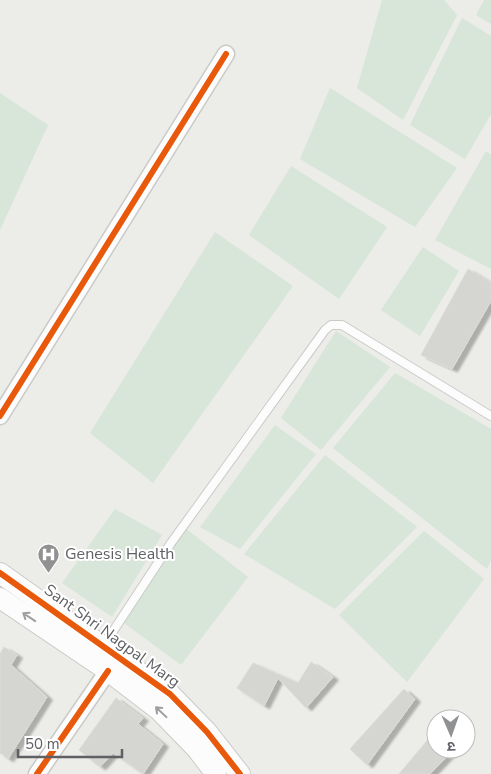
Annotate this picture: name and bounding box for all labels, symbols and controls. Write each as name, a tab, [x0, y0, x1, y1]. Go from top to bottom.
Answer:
hospital icon: Genesis Health	[37, 542, 61, 573]
place label: Genesis Health	[65, 543, 174, 565]
street label: Sant Shri Nagpal Marg	[40, 579, 184, 693]
one-way arrow	[22, 612, 36, 622]
one-way arrow	[154, 706, 167, 718]
north arrow	[426, 709, 476, 759]
scale bar	[18, 726, 121, 758]
text: 50 m	[25, 734, 60, 754]
text: उ	[446, 737, 456, 756]

